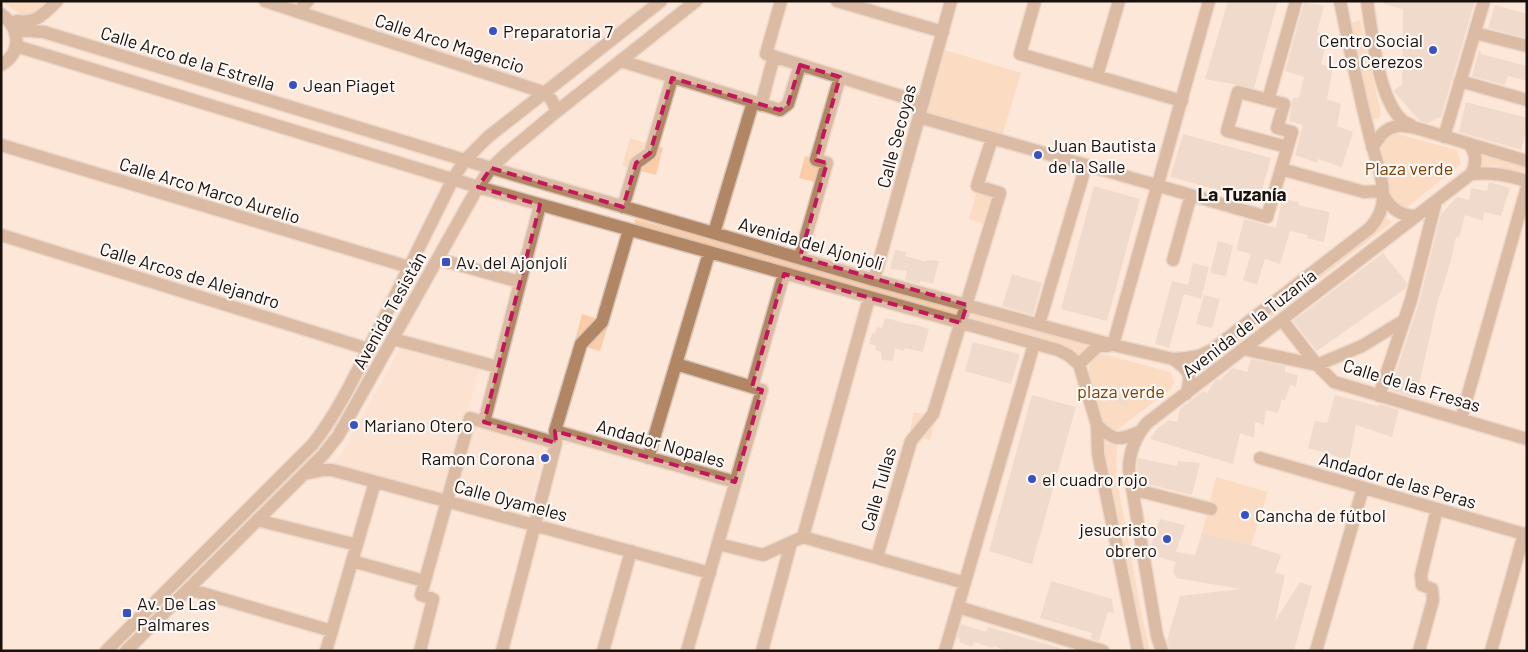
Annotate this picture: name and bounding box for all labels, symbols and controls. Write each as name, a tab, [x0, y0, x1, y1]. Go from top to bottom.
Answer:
street label: Calle Arco Magencio	[372, 8, 528, 78]
place label: Preparatoria 7	[503, 20, 614, 42]
street label: Calle Arco de la Estrella	[98, 21, 278, 95]
marker: Preparatoria 7	[487, 25, 499, 37]
place label: Centro Social Los Cerezos	[1319, 29, 1423, 72]
marker: Centro Social Los Cerezos	[1427, 44, 1439, 56]
place label: Jean Piaget	[303, 74, 395, 96]
marker: Jean Piaget	[287, 79, 299, 91]
street label: Calle Secoyas	[872, 82, 920, 190]
place label: Juan Bautista de la Salle	[1048, 134, 1156, 177]
marker: Juan Bautista de la Salle	[1032, 149, 1044, 161]
street label: Calle Arco Marco Aurelio	[117, 152, 303, 228]
park label: Plaza verde	[1365, 157, 1453, 179]
district label: La Tuzanía	[1198, 182, 1286, 205]
street label: Avenida del Ajonjolí	[736, 212, 886, 274]
street label: Calle Arcos de Alejandro	[97, 237, 283, 313]
street label: Avenida Tesistán	[348, 247, 430, 373]
place label: Av. del Ajonjolí	[456, 251, 567, 273]
marker: Av. del Ajonjolí	[440, 256, 452, 268]
street label: Avenida de la Tuzanía	[1178, 264, 1320, 382]
street label: Calle de las Fresas	[1341, 354, 1483, 416]
park label: plaza verde	[1077, 380, 1165, 402]
place label: Mariano Otero	[364, 414, 473, 436]
street label: Andador Nopales	[594, 414, 728, 472]
marker: Mariano Otero	[348, 419, 360, 431]
street label: Calle Tullas	[855, 444, 901, 534]
place label: Ramon Corona	[421, 447, 535, 469]
street label: Andador de las Peras	[1317, 447, 1479, 513]
marker: Ramon Corona	[539, 452, 551, 464]
place label: el cuadro rojo	[1042, 468, 1148, 490]
marker: el cuadro rojo	[1026, 473, 1038, 485]
street label: Calle Oyameles	[452, 474, 570, 526]
place label: Cancha de fútbol	[1255, 504, 1386, 526]
marker: Cancha de fútbol	[1239, 509, 1251, 521]
place label: jesucristo obrero	[1079, 518, 1157, 561]
marker: jesucristo obrero	[1161, 533, 1173, 545]
place label: Av. De Las Palmares	[137, 592, 216, 635]
marker: Av. De Las Palmares	[121, 607, 133, 619]

